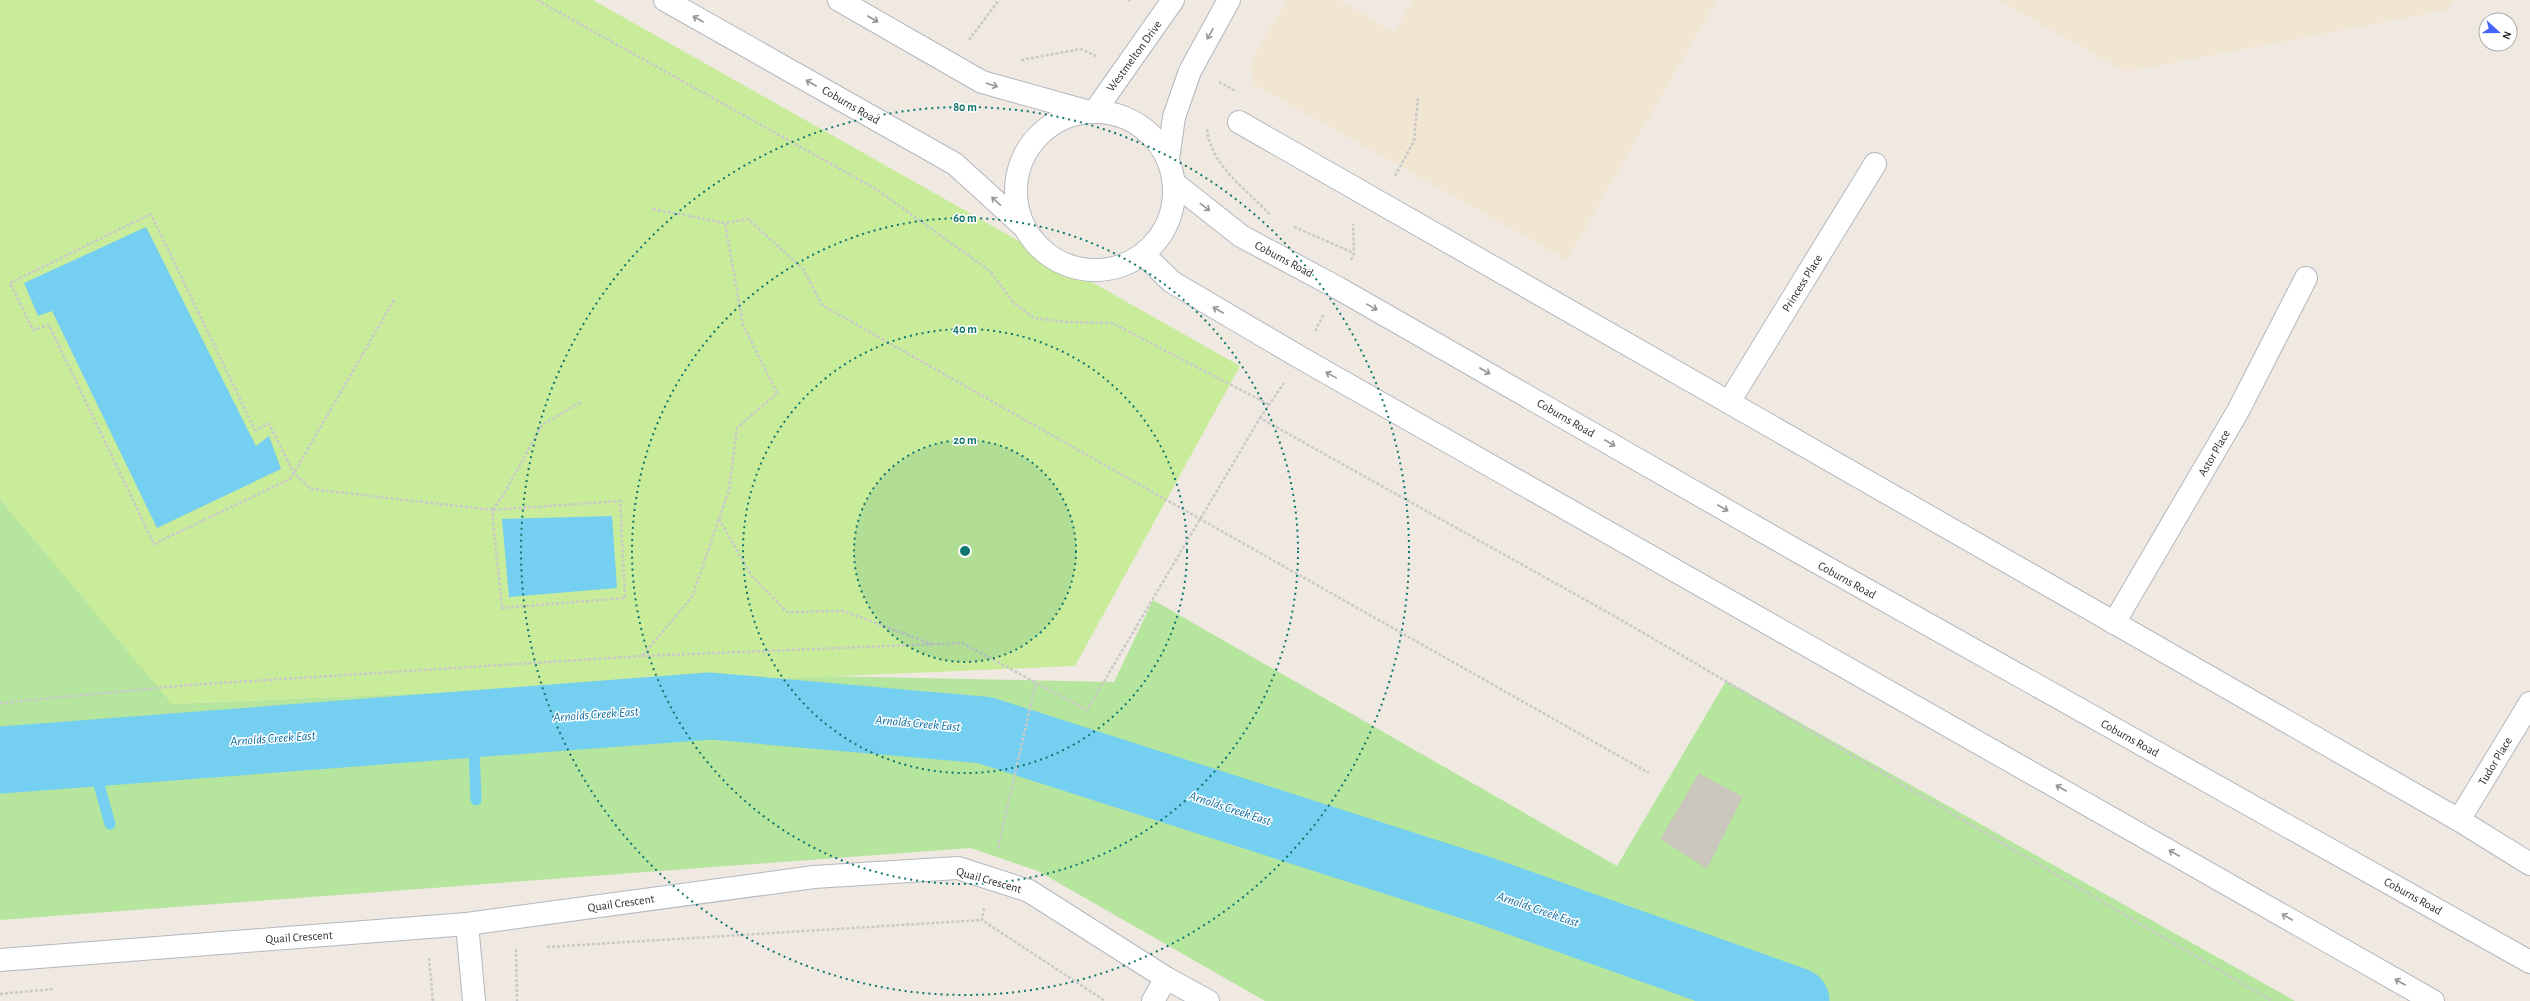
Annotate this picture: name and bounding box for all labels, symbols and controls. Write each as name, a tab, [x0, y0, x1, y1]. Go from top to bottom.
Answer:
north arrow	[2478, 12, 2518, 52]
one-way arrow	[692, 14, 704, 22]
one-way arrow	[867, 16, 879, 24]
street label: Westmelton Drive	[1104, 18, 1164, 94]
one-way arrow	[1206, 28, 1214, 40]
text: N	[2500, 30, 2513, 41]
one-way arrow	[805, 79, 817, 87]
one-way arrow	[985, 82, 998, 89]
street label: Coburns Road	[820, 84, 882, 126]
text: 80 m	[953, 101, 977, 113]
one-way arrow	[991, 197, 1001, 206]
one-way arrow	[1199, 203, 1210, 211]
text: 60 m	[953, 212, 977, 224]
street label: Coburns Road	[1253, 239, 1315, 279]
street label: Princess Place	[1780, 252, 1824, 314]
one-way arrow	[1366, 303, 1378, 311]
one-way arrow	[1213, 305, 1225, 313]
text: 40 m	[953, 323, 977, 335]
one-way arrow	[1479, 368, 1491, 376]
one-way arrow	[1325, 371, 1337, 378]
street label: Coburns Road	[1535, 397, 1597, 439]
street label: Astor Place	[2196, 428, 2232, 478]
text: 20 m	[953, 434, 977, 446]
one-way arrow	[1604, 440, 1616, 448]
one-way arrow	[1716, 505, 1728, 513]
centre of rings	[958, 544, 972, 558]
street label: Coburns Road	[1816, 559, 1878, 601]
water label: Arnolds Creek East	[552, 705, 640, 725]
water label: Arnolds Creek East	[874, 714, 962, 734]
street label: Coburns Road	[2099, 717, 2161, 759]
water label: Arnolds Creek East	[229, 729, 317, 749]
street label: Tudor Place	[2476, 735, 2514, 787]
one-way arrow	[2055, 784, 2067, 792]
water label: Arnolds Creek East	[1186, 789, 1273, 829]
one-way arrow	[2168, 848, 2180, 856]
street label: Quail Crescent	[955, 865, 1023, 896]
street label: Coburns Road	[2382, 875, 2444, 917]
water label: Arnolds Creek East	[1494, 890, 1581, 930]
street label: Quail Crescent	[587, 892, 655, 915]
one-way arrow	[2281, 913, 2293, 921]
street label: Quail Crescent	[265, 929, 333, 946]
one-way arrow	[2394, 977, 2406, 985]

